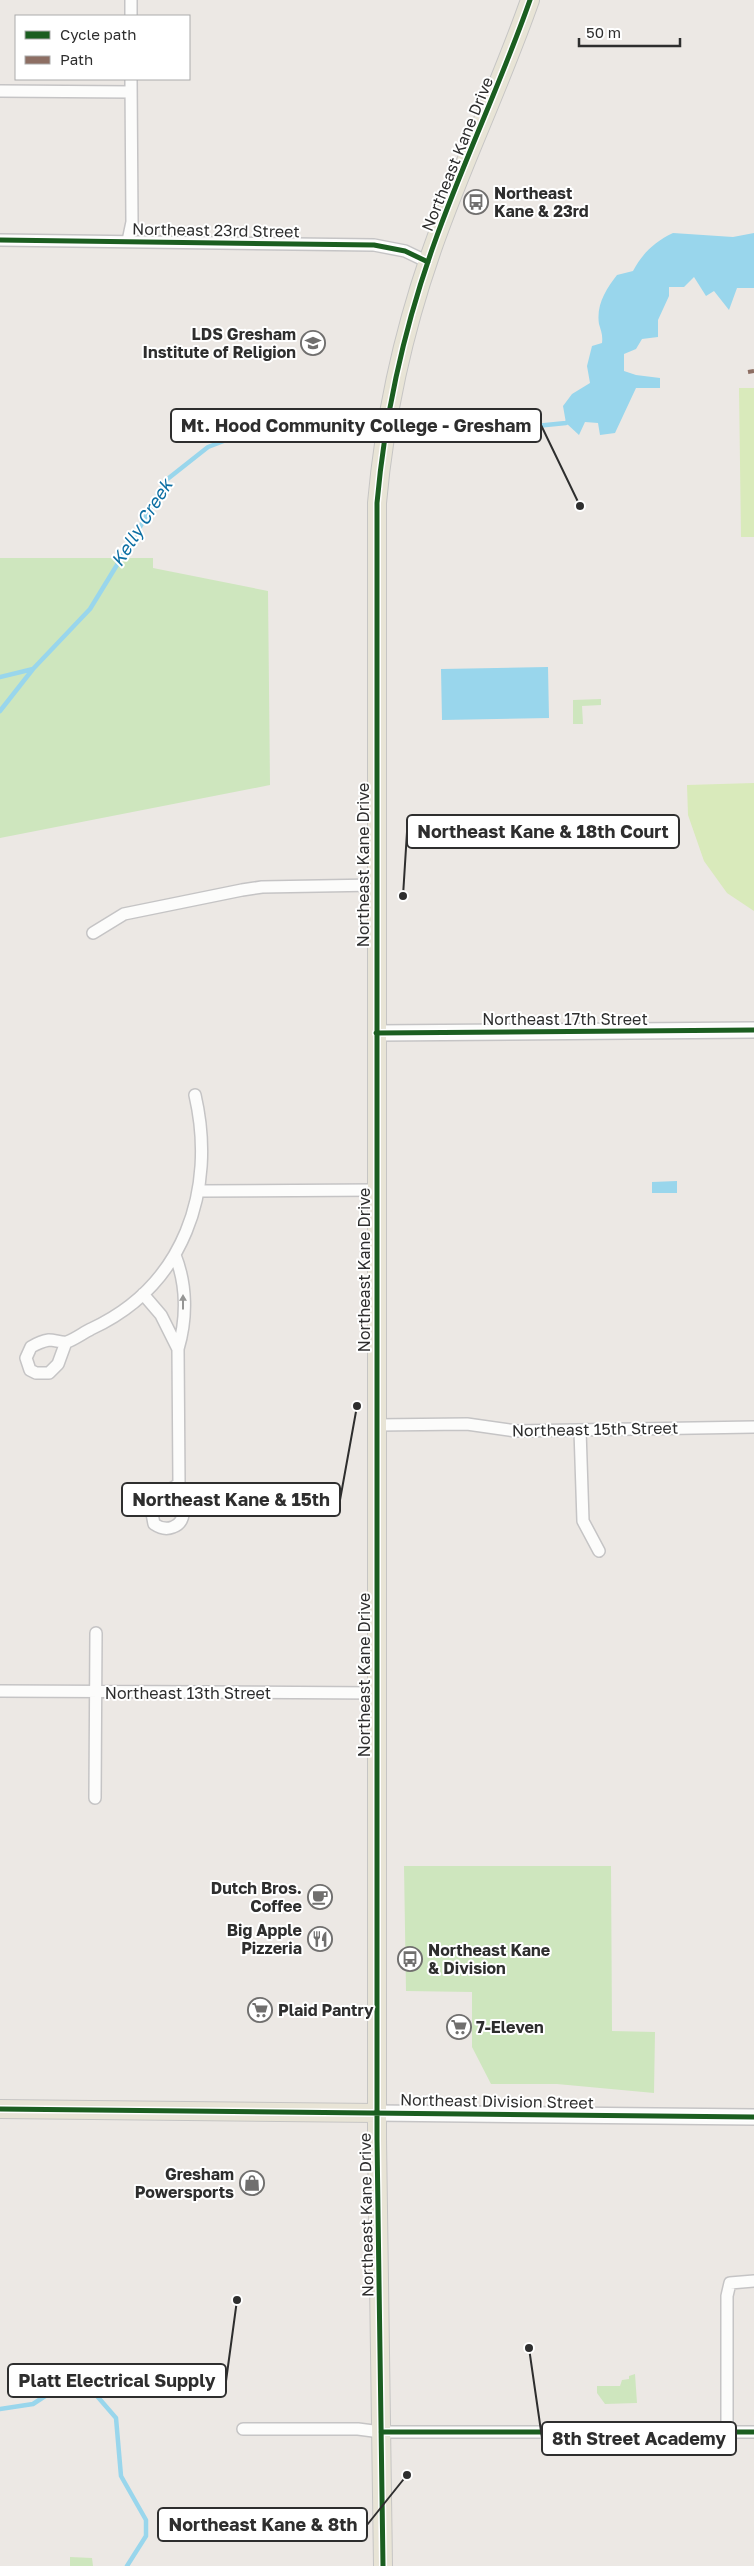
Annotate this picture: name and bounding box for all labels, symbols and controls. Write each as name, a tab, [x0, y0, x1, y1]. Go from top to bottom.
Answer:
legend	[15, 15, 190, 80]
scale bar	[579, 15, 680, 47]
text: 50 m	[586, 23, 621, 41]
text: Cycle path	[60, 25, 136, 43]
text: Path	[60, 50, 93, 68]
street label: Northeast Kane Drive	[417, 74, 497, 234]
place label: Northeast Kane & 23rd	[494, 183, 589, 221]
bus stop icon: Northeast Kane & 23rd	[463, 189, 489, 215]
street label: Northeast 23rd Street	[132, 219, 300, 241]
place label: LDS Gresham Institute of Religion	[143, 324, 296, 362]
school or university icon: LDS Gresham Institute of Religion	[300, 330, 326, 356]
callout: Mt. Hood Community College - Gresham	[171, 409, 541, 442]
text: Mt. Hood Community College - Gresham	[181, 414, 531, 436]
water label: Kelly Creek	[106, 473, 178, 570]
street label: Northeast Kane Drive	[353, 783, 373, 947]
callout: Northeast Kane & 18th Court	[407, 815, 679, 848]
text: Northeast Kane & 18th Court	[417, 820, 669, 842]
street label: Northeast 17th Street	[482, 1009, 648, 1029]
street label: Northeast Kane Drive	[354, 1188, 374, 1352]
one-way arrow	[179, 1294, 187, 1310]
street label: Northeast 15th Street	[512, 1418, 678, 1440]
callout: Northeast Kane & 15th	[122, 1483, 340, 1516]
text: Northeast Kane & 15th	[132, 1488, 330, 1510]
street label: Northeast Kane Drive	[354, 1593, 374, 1757]
street label: Northeast 13th Street	[105, 1683, 271, 1703]
place label: Dutch Bros. Coffee	[211, 1878, 302, 1916]
cafe icon: Dutch Bros. Coffee	[307, 1884, 333, 1910]
place label: Big Apple Pizzeria	[227, 1920, 302, 1958]
restaurant icon: Big Apple Pizzeria	[307, 1926, 333, 1952]
place label: Northeast Kane & Division	[428, 1940, 550, 1978]
bus stop icon: Northeast Kane & Division	[397, 1946, 423, 1972]
supermarket icon: Plaid Pantry	[247, 1997, 273, 2023]
place label: Plaid Pantry	[278, 2000, 374, 2020]
supermarket icon: 7-Eleven	[446, 2014, 472, 2040]
place label: 7-Eleven	[476, 2017, 544, 2037]
street label: Northeast Division Street	[400, 2089, 594, 2113]
street label: Northeast Kane Drive	[355, 2133, 377, 2297]
place label: Gresham Powersports	[135, 2164, 234, 2202]
shop icon: Gresham Powersports	[239, 2170, 265, 2196]
callout: Platt Electrical Supply	[8, 2364, 226, 2397]
text: Platt Electrical Supply	[18, 2369, 216, 2391]
callout: 8th Street Academy	[542, 2422, 736, 2455]
text: 8th Street Academy	[552, 2427, 726, 2449]
callout: Northeast Kane & 8th	[158, 2508, 367, 2541]
text: Northeast Kane & 8th	[169, 2513, 358, 2535]

